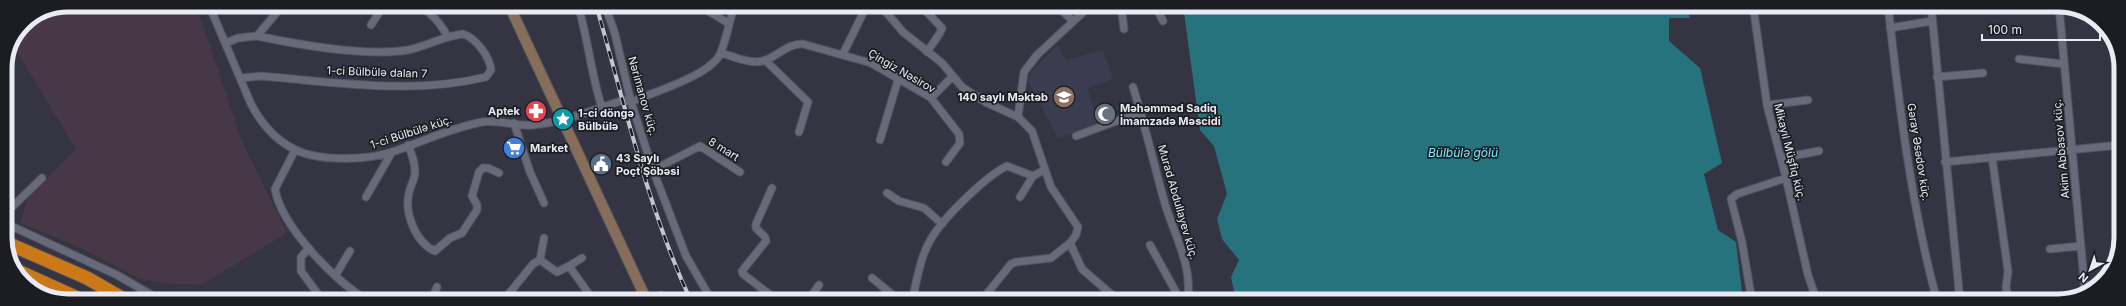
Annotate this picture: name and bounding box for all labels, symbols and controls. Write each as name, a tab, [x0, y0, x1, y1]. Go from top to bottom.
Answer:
scale bar	[1982, 16, 2100, 42]
text: 100 m	[1988, 22, 2022, 37]
street label: Çingiz Nəsirov	[866, 46, 938, 96]
street label: Nərimanov küç.	[625, 55, 661, 137]
street label: 1-ci Bülbülə dalan 7	[326, 63, 428, 81]
school or university icon: 140 saylı Məktəb	[1051, 84, 1077, 110]
place label: 140 saylı Məktəb	[958, 90, 1048, 104]
pharmacy icon: Aptek	[523, 98, 549, 124]
street label: Akim Abbasov küç.	[2050, 99, 2072, 199]
mosque icon: Məhəmməd Sadiq İmamzadə Məscidi	[1092, 101, 1118, 127]
place label: Məhəmməd Sadiq İmamzadə Məscidi	[1120, 101, 1221, 128]
street label: Mikayıl Müşfiq küç.	[1771, 102, 1809, 202]
street label: Gəray Əsədov küç.	[1904, 102, 1934, 202]
place label: Aptek	[488, 104, 521, 118]
place icon: 1-ci döngə Bülbülə	[550, 106, 576, 132]
place label: 1-ci döngə Bülbülə	[578, 106, 634, 133]
street label: 1-ci Bülbülə küç.	[368, 112, 454, 152]
street label: 8 mart	[706, 134, 742, 164]
supermarket icon: Market	[501, 135, 527, 161]
place label: Market	[530, 141, 568, 155]
street label: Murad Abdullayev küç.	[1155, 143, 1201, 261]
water label: Bülbülə gölü	[1428, 145, 1498, 160]
public building icon: 43 Saylı Poçt Şöbəsi	[588, 151, 614, 177]
place label: 43 Saylı Poçt Şöbəsi	[616, 151, 679, 178]
north arrow	[2070, 250, 2110, 290]
text: N	[2076, 270, 2091, 286]

